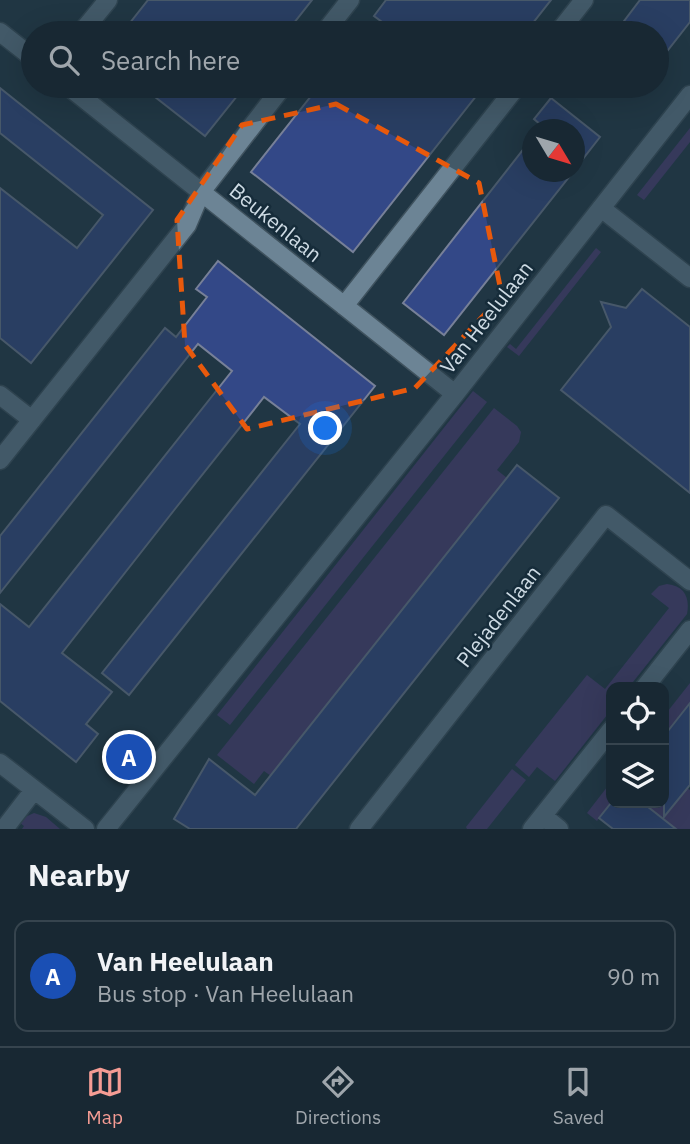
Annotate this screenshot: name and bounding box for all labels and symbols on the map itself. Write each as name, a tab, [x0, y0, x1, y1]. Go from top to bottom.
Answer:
north arrow	[522, 119, 585, 182]
street label: Beukenlaan	[224, 176, 328, 268]
street label: Van Heelulaan	[433, 255, 539, 379]
your location	[308, 411, 342, 445]
street label: Plejadenlaan	[449, 559, 547, 673]
pin: A	[106, 731, 152, 783]

